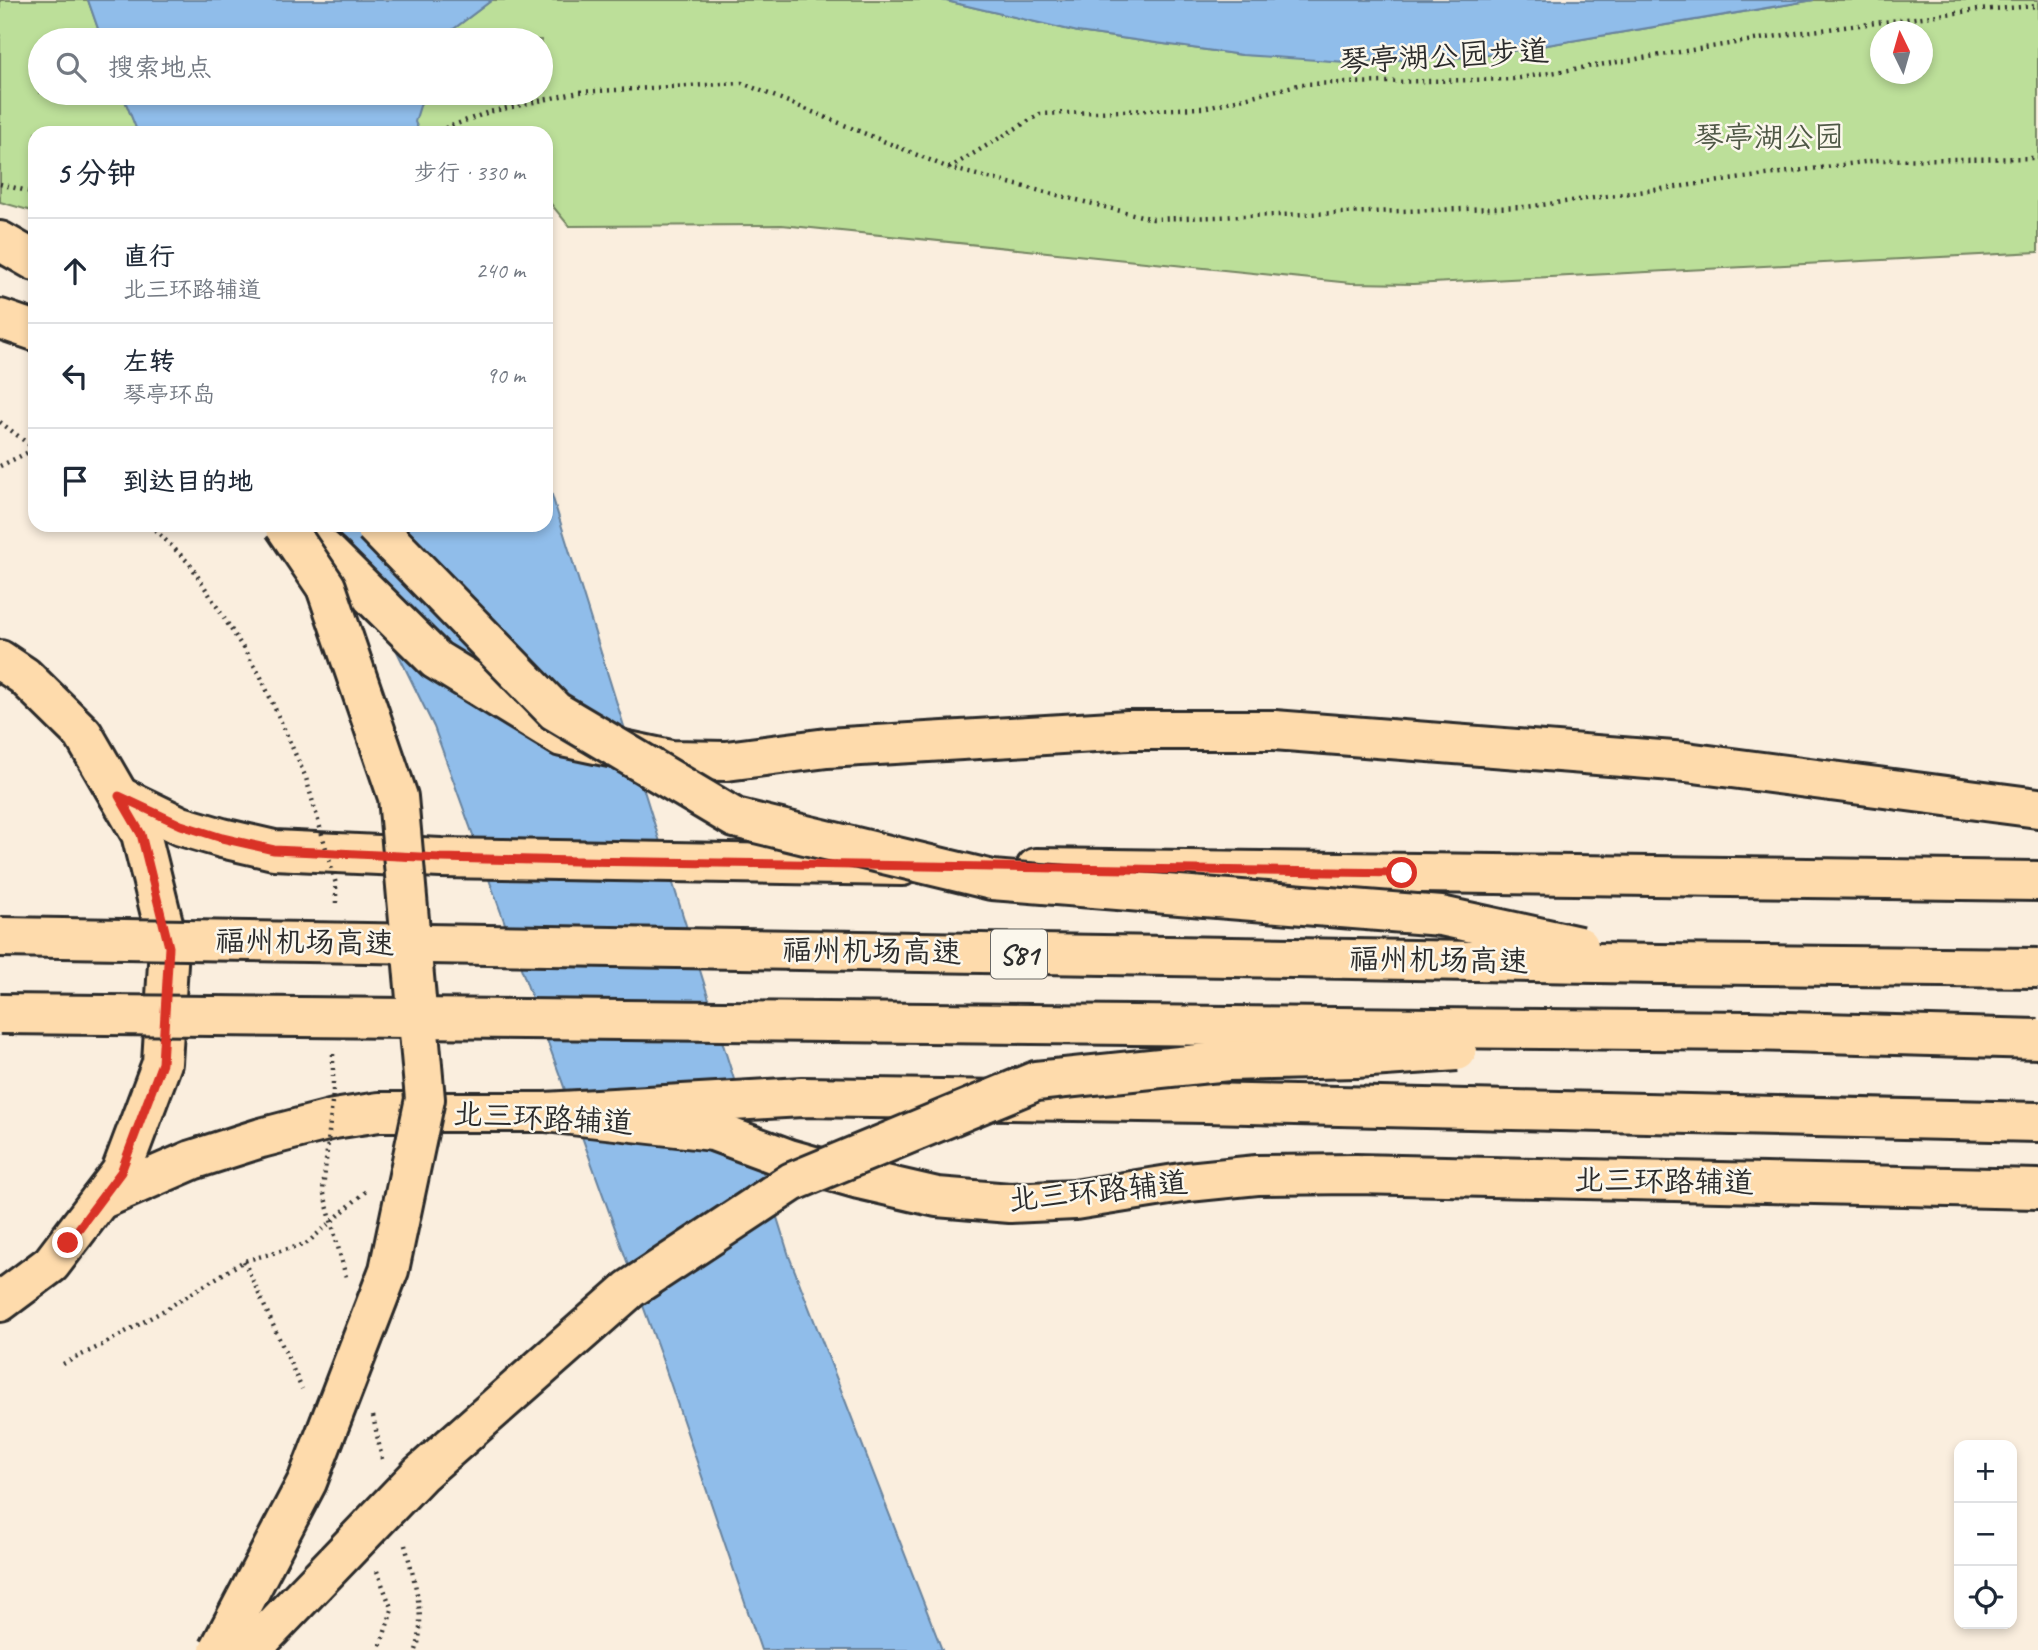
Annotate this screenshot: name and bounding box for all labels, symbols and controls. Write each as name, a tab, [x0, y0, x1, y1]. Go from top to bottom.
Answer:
north arrow	[1870, 21, 1933, 84]
search box	[28, 28, 553, 105]
street label: 琴亭湖公园步道	[1338, 32, 1550, 80]
icon: search	[52, 48, 90, 86]
text: 搜索地点	[108, 51, 212, 84]
park label: 琴亭湖公园	[1694, 118, 1844, 156]
text: 5 分钟	[56, 154, 136, 192]
text: 步行 · 330 m	[414, 158, 525, 187]
text: 直行	[123, 240, 175, 273]
icon: ahead	[56, 252, 94, 290]
text: 240 m	[476, 256, 525, 285]
text: 北三环路辅道	[123, 275, 261, 304]
text: 左转	[123, 345, 175, 378]
icon: left	[56, 357, 94, 395]
text: 90 m	[486, 361, 525, 390]
text: 琴亭环岛	[123, 380, 215, 409]
icon: arrive	[56, 462, 94, 500]
text: 到达目的地	[123, 465, 253, 498]
route start	[1386, 857, 1417, 888]
street label: 福州机场高速	[215, 921, 395, 963]
street label: 福州机场高速	[782, 930, 962, 972]
road number: S81	[991, 930, 1047, 978]
street label: 福州机场高速	[1349, 939, 1529, 981]
street label: 北三环路辅道	[452, 1094, 634, 1142]
street label: 北三环路辅道	[1574, 1160, 1754, 1202]
street label: 北三环路辅道	[1007, 1163, 1189, 1219]
route end	[52, 1227, 83, 1258]
map controls	[1954, 1440, 2017, 1629]
button: +	[1954, 1440, 2017, 1503]
button: −	[1954, 1503, 2017, 1566]
button: locate	[1954, 1566, 2017, 1629]

